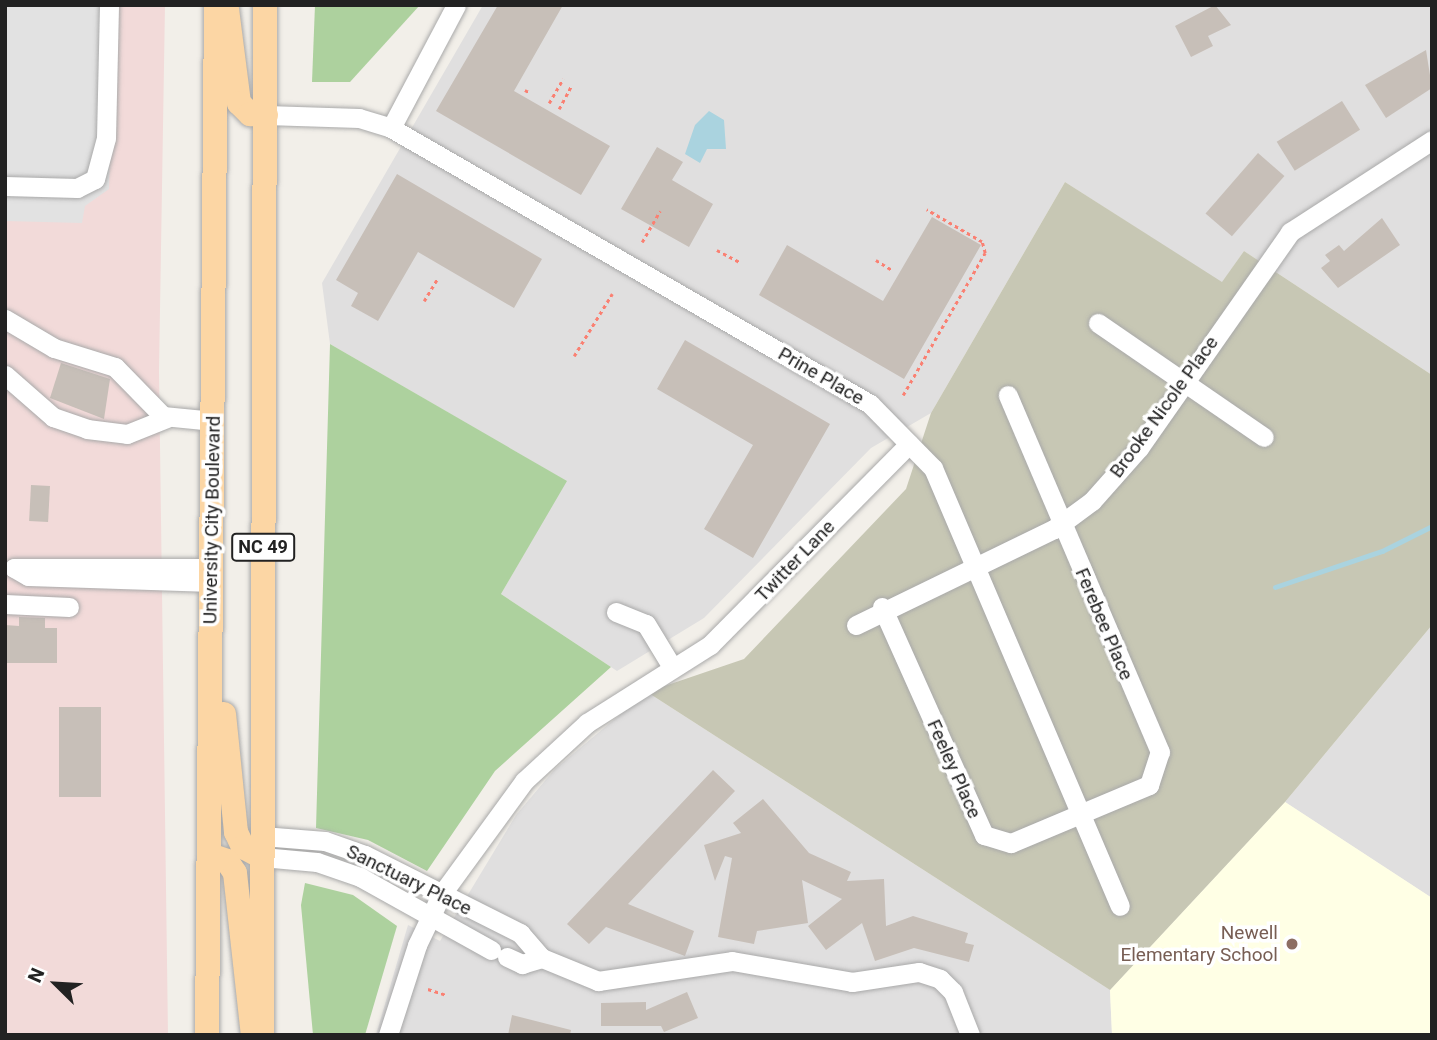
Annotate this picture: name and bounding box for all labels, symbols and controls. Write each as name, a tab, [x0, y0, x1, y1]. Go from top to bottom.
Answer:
street label: Brooke Nicole Place	[1105, 332, 1223, 482]
street label: Prine Place	[774, 342, 868, 410]
street label: University City Boulevard	[199, 416, 225, 624]
street label: Twitter Lane	[751, 515, 839, 607]
road number: NC 49	[230, 532, 296, 562]
street label: Ferebee Place	[1070, 565, 1138, 683]
street label: Feeley Place	[922, 716, 986, 822]
street label: Sanctuary Place	[343, 840, 475, 920]
place label: Newell Elementary School	[1120, 922, 1278, 966]
marker: Newell Elementary School	[1284, 936, 1300, 952]
north arrow	[21, 949, 91, 1019]
text: N	[23, 964, 50, 986]

